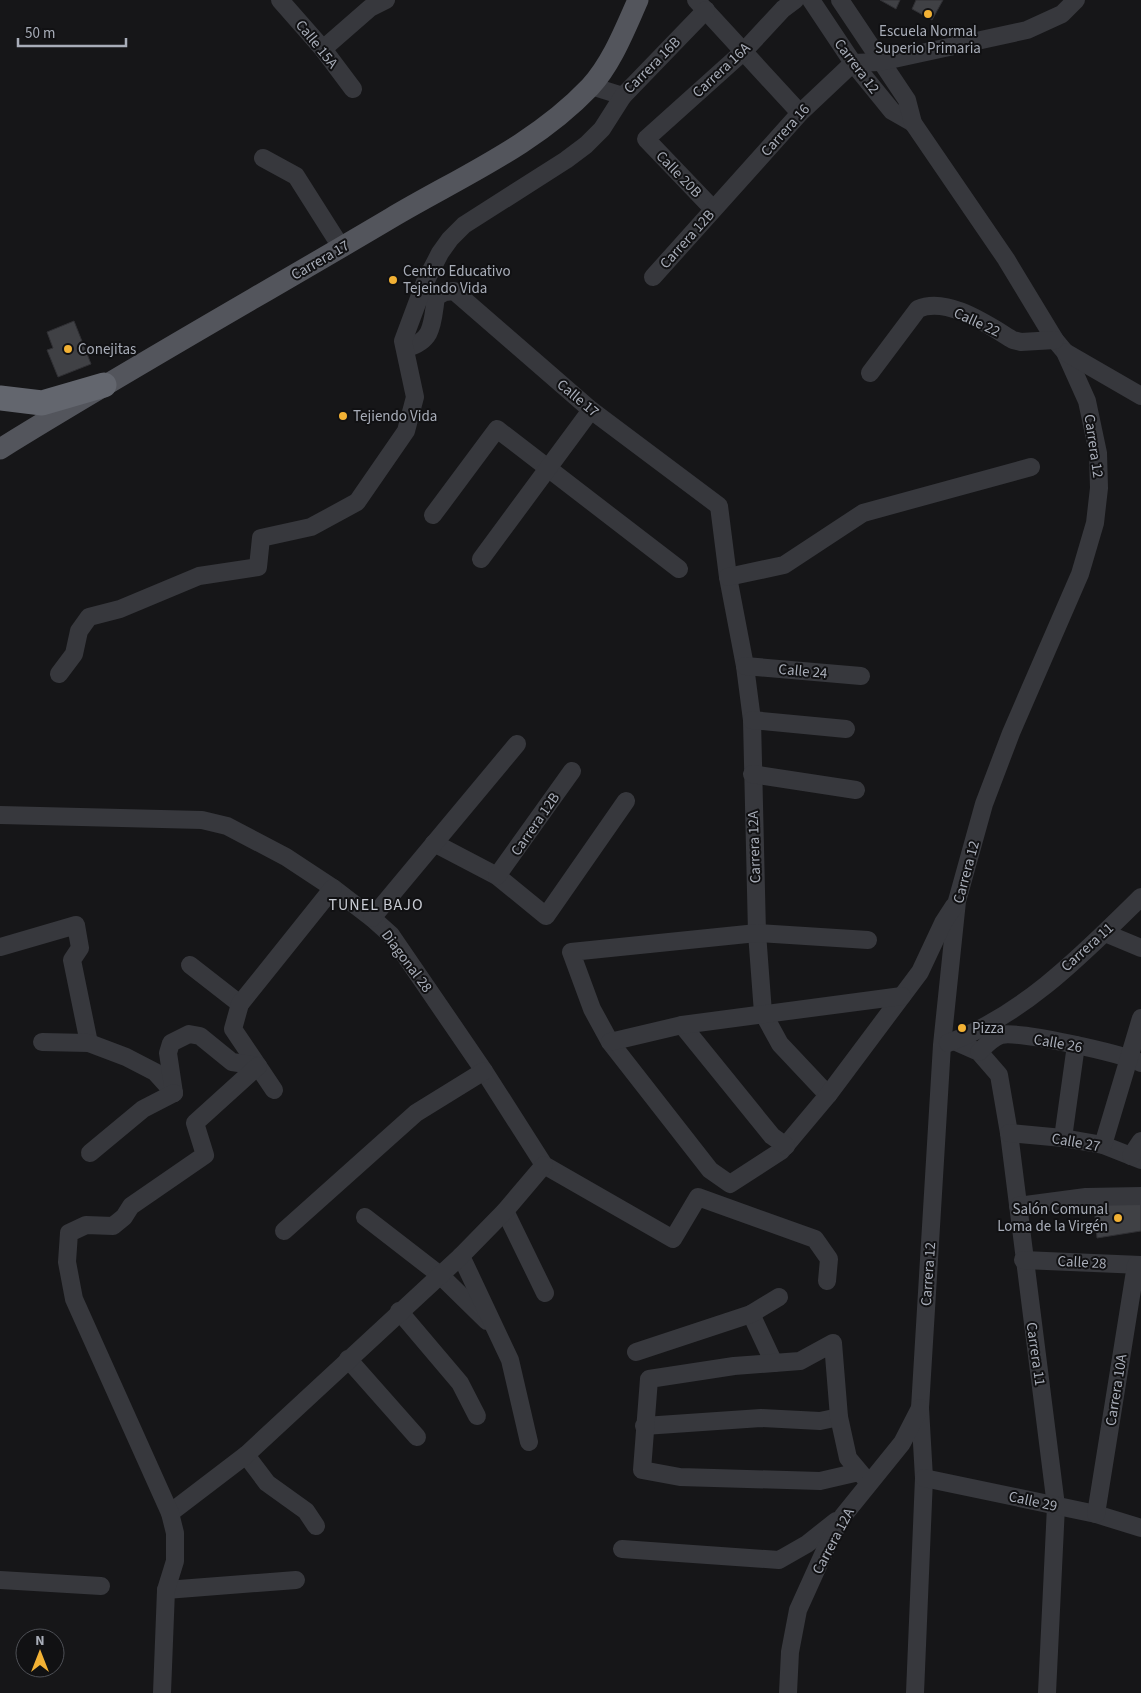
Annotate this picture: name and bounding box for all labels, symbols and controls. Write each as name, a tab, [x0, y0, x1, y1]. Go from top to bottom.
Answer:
marker: Escuela Normal Superio Primaria	[922, 8, 934, 20]
scale bar	[18, 15, 125, 47]
street label: Calle 15A	[290, 15, 343, 74]
place label: Escuela Normal Superio Primaria	[875, 21, 981, 59]
text: 50 m	[25, 23, 55, 44]
street label: Carrera 16B	[619, 32, 686, 99]
street label: Carrera 12	[829, 34, 884, 98]
street label: Carrera 16A	[688, 37, 756, 103]
street label: Carrera 16	[756, 99, 815, 161]
street label: Calle 20B	[651, 146, 706, 203]
street label: Carrera 12B	[655, 205, 720, 273]
street label: Carrera 17	[287, 235, 353, 286]
place label: Centro Educativo Tejeindo Vida	[403, 261, 511, 299]
marker: Centro Educativo Tejeindo Vida	[387, 274, 399, 286]
street label: Calle 22	[950, 303, 1003, 342]
place label: Conejitas	[78, 339, 136, 360]
marker: Conejitas	[62, 343, 74, 355]
street label: Calle 17	[552, 375, 603, 422]
place label: Tejiendo Vida	[353, 406, 437, 427]
marker: Tejiendo Vida	[337, 410, 349, 422]
street label: Carrera 12	[1079, 413, 1108, 479]
street label: Calle 24	[778, 659, 829, 684]
street label: Carrera 12B	[506, 788, 565, 860]
street label: Carrera 12A	[743, 810, 766, 883]
street label: Carrera 12	[948, 838, 985, 906]
district label: TUNEL BAJO	[328, 894, 424, 916]
street label: Carrera 11	[1056, 918, 1118, 977]
street label: Diagonal 28	[376, 926, 437, 997]
place label: Pizza	[972, 1018, 1004, 1039]
marker: Pizza	[956, 1022, 968, 1034]
street label: Calle 26	[1032, 1029, 1084, 1058]
street label: Calle 27	[1050, 1128, 1102, 1157]
place label: Salón Comunal Loma de la Virgén	[997, 1199, 1108, 1237]
marker: Salón Comunal Loma de la Virgén	[1112, 1212, 1124, 1224]
street label: Carrera 12	[916, 1241, 941, 1307]
street label: Calle 28	[1057, 1251, 1107, 1274]
street label: Carrera 11	[1021, 1321, 1050, 1387]
street label: Carrera 10A	[1100, 1352, 1133, 1427]
street label: Calle 29	[1007, 1486, 1059, 1517]
street label: Carrera 12A	[807, 1504, 860, 1578]
north arrow	[15, 1628, 65, 1678]
text: N	[35, 1631, 45, 1651]

